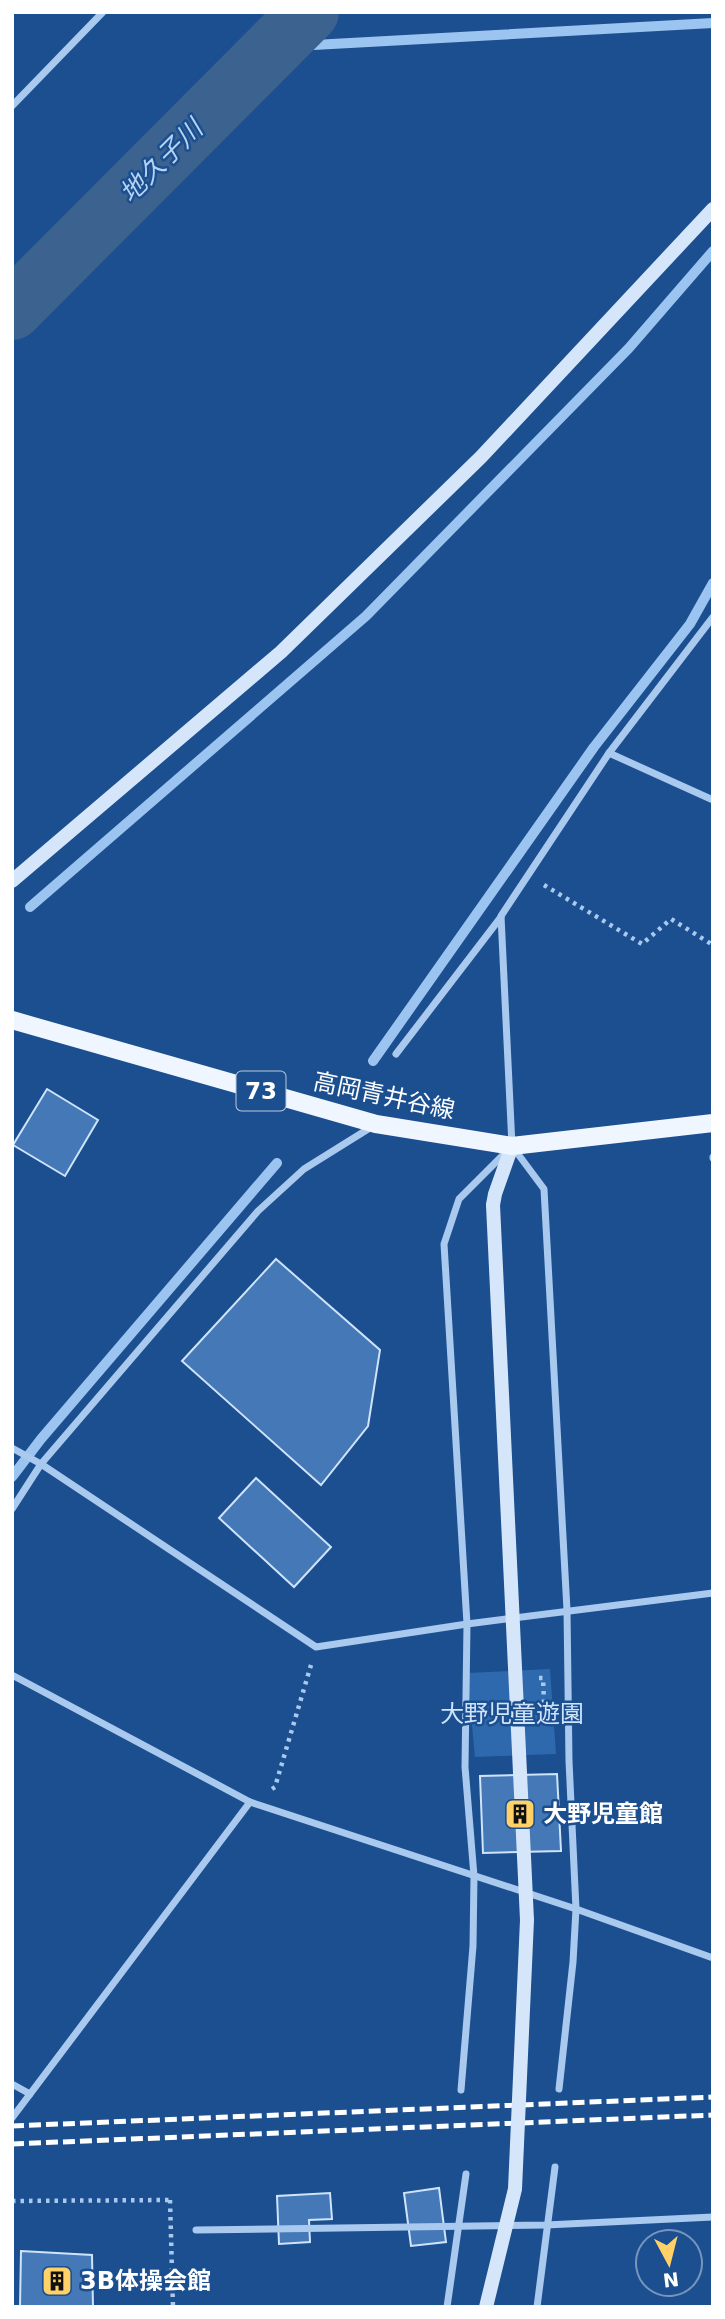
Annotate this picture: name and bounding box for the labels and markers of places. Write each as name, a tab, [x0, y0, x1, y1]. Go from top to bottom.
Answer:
building icon: 大野児童館	[503, 1797, 537, 1831]
place label: 大野児童館	[543, 1800, 663, 1828]
building icon: 3B体操会館	[40, 2264, 74, 2298]
place label: 3B体操会館	[80, 2267, 211, 2295]

